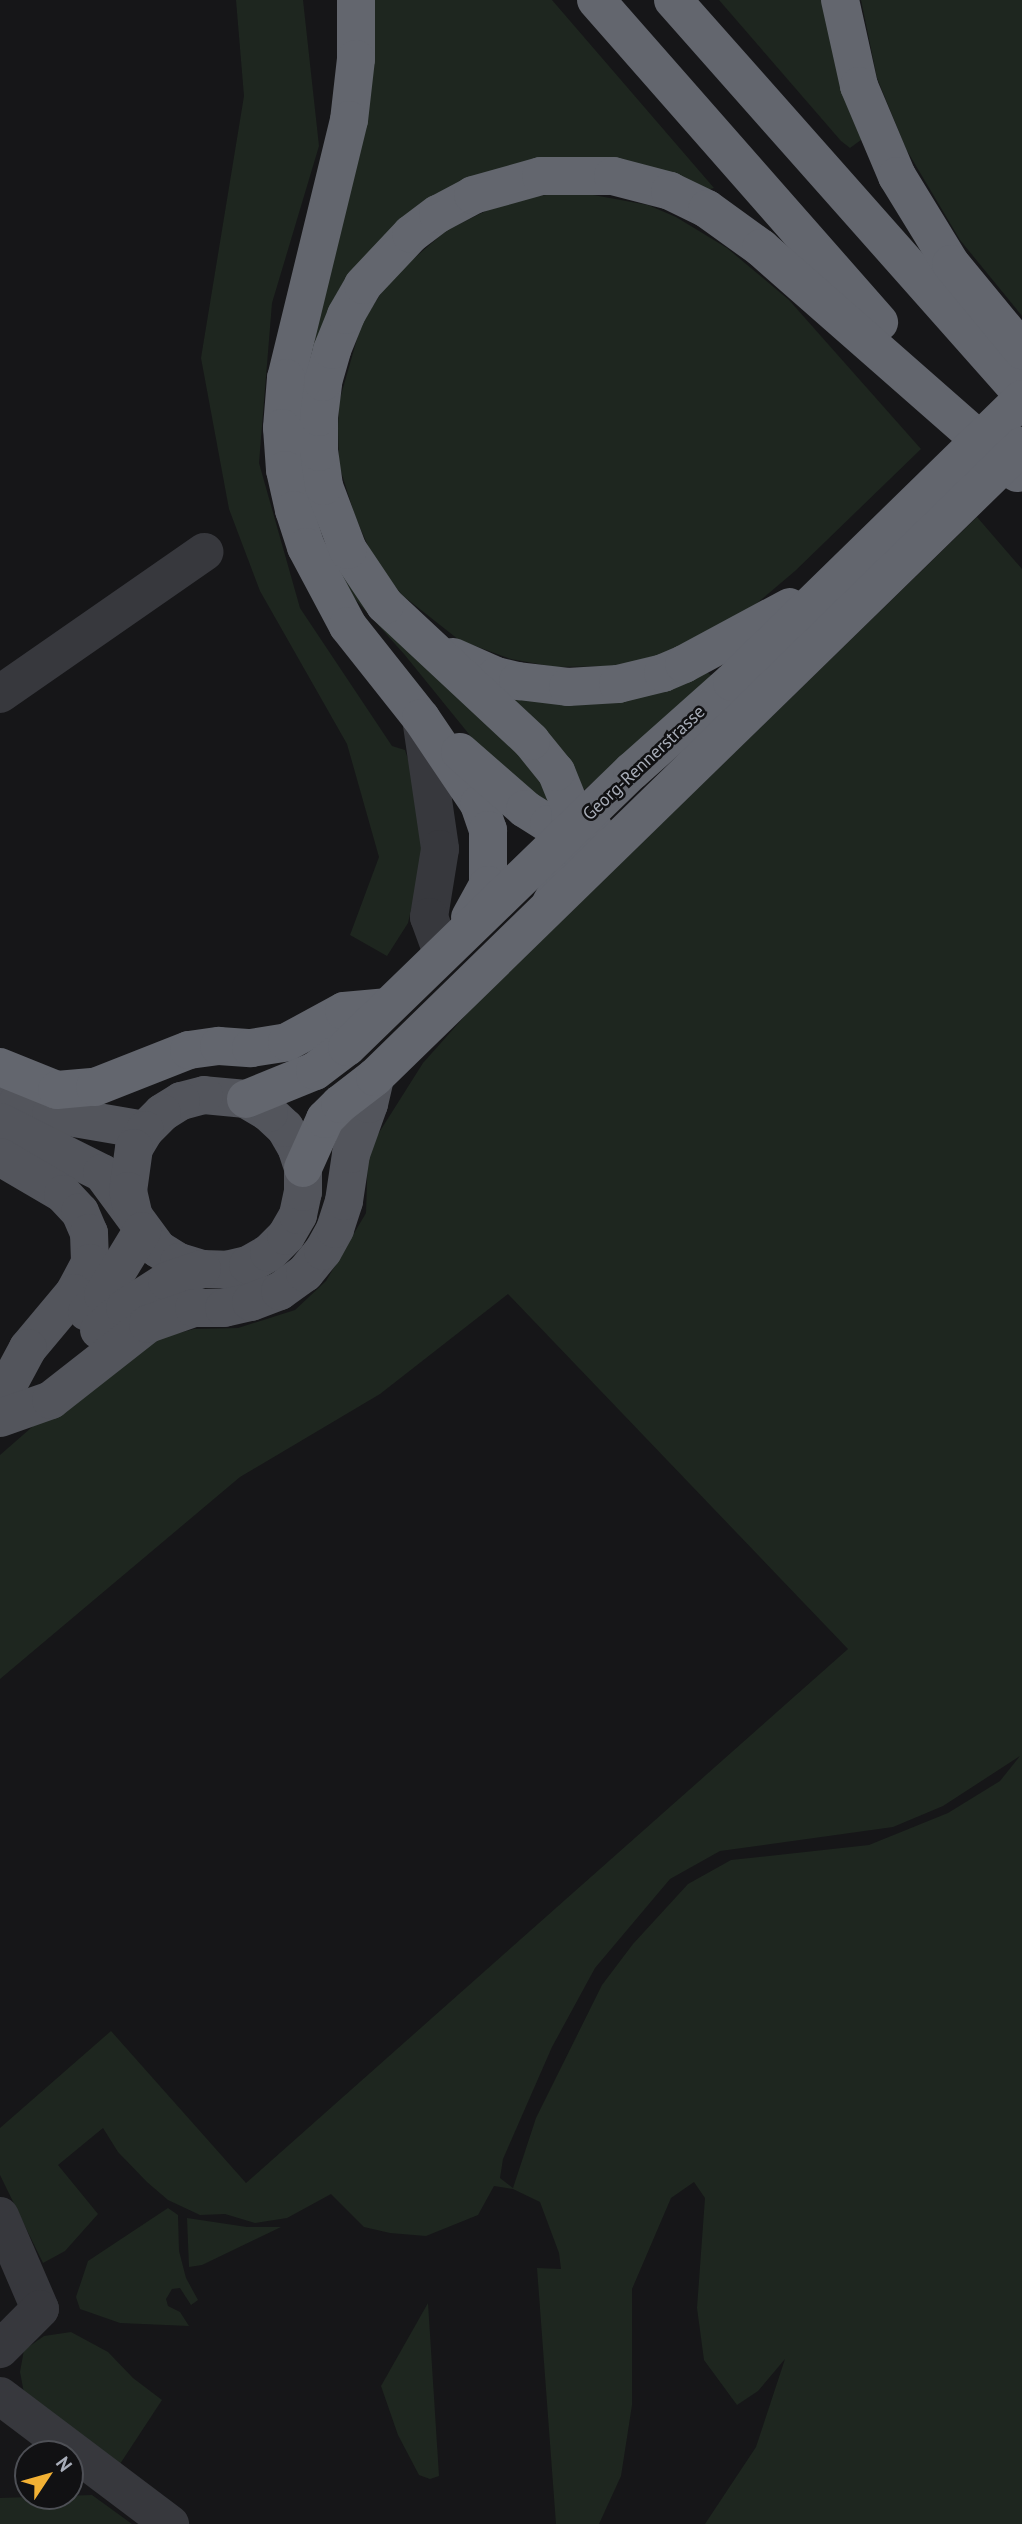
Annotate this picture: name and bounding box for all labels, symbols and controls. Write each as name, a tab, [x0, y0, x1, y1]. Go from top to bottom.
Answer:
street label: Georg-Rennerstrasse	[579, 701, 709, 825]
north arrow	[14, 2440, 84, 2510]
text: N	[51, 2452, 78, 2476]

